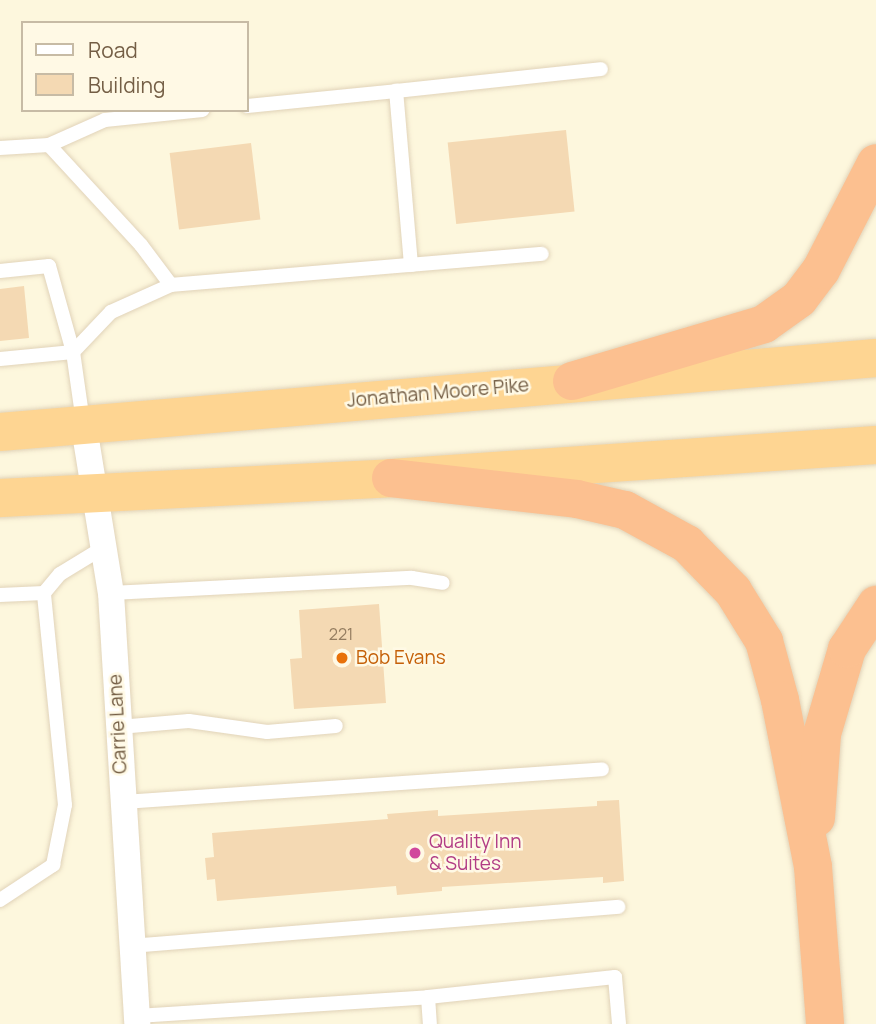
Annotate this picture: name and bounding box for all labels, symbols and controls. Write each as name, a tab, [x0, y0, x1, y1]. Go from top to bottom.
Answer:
legend	[21, 21, 248, 112]
text: Road	[88, 36, 138, 64]
text: Building	[88, 71, 165, 99]
street label: Jonathan Moore Pike	[346, 374, 530, 412]
house number: 221	[329, 624, 353, 644]
place label: Bob Evans	[356, 647, 446, 669]
marker: Bob Evans	[334, 650, 350, 666]
street label: Carrie Lane	[104, 674, 132, 774]
place label: Quality Inn & Suites	[429, 831, 522, 875]
marker: Quality Inn & Suites	[407, 845, 423, 861]

